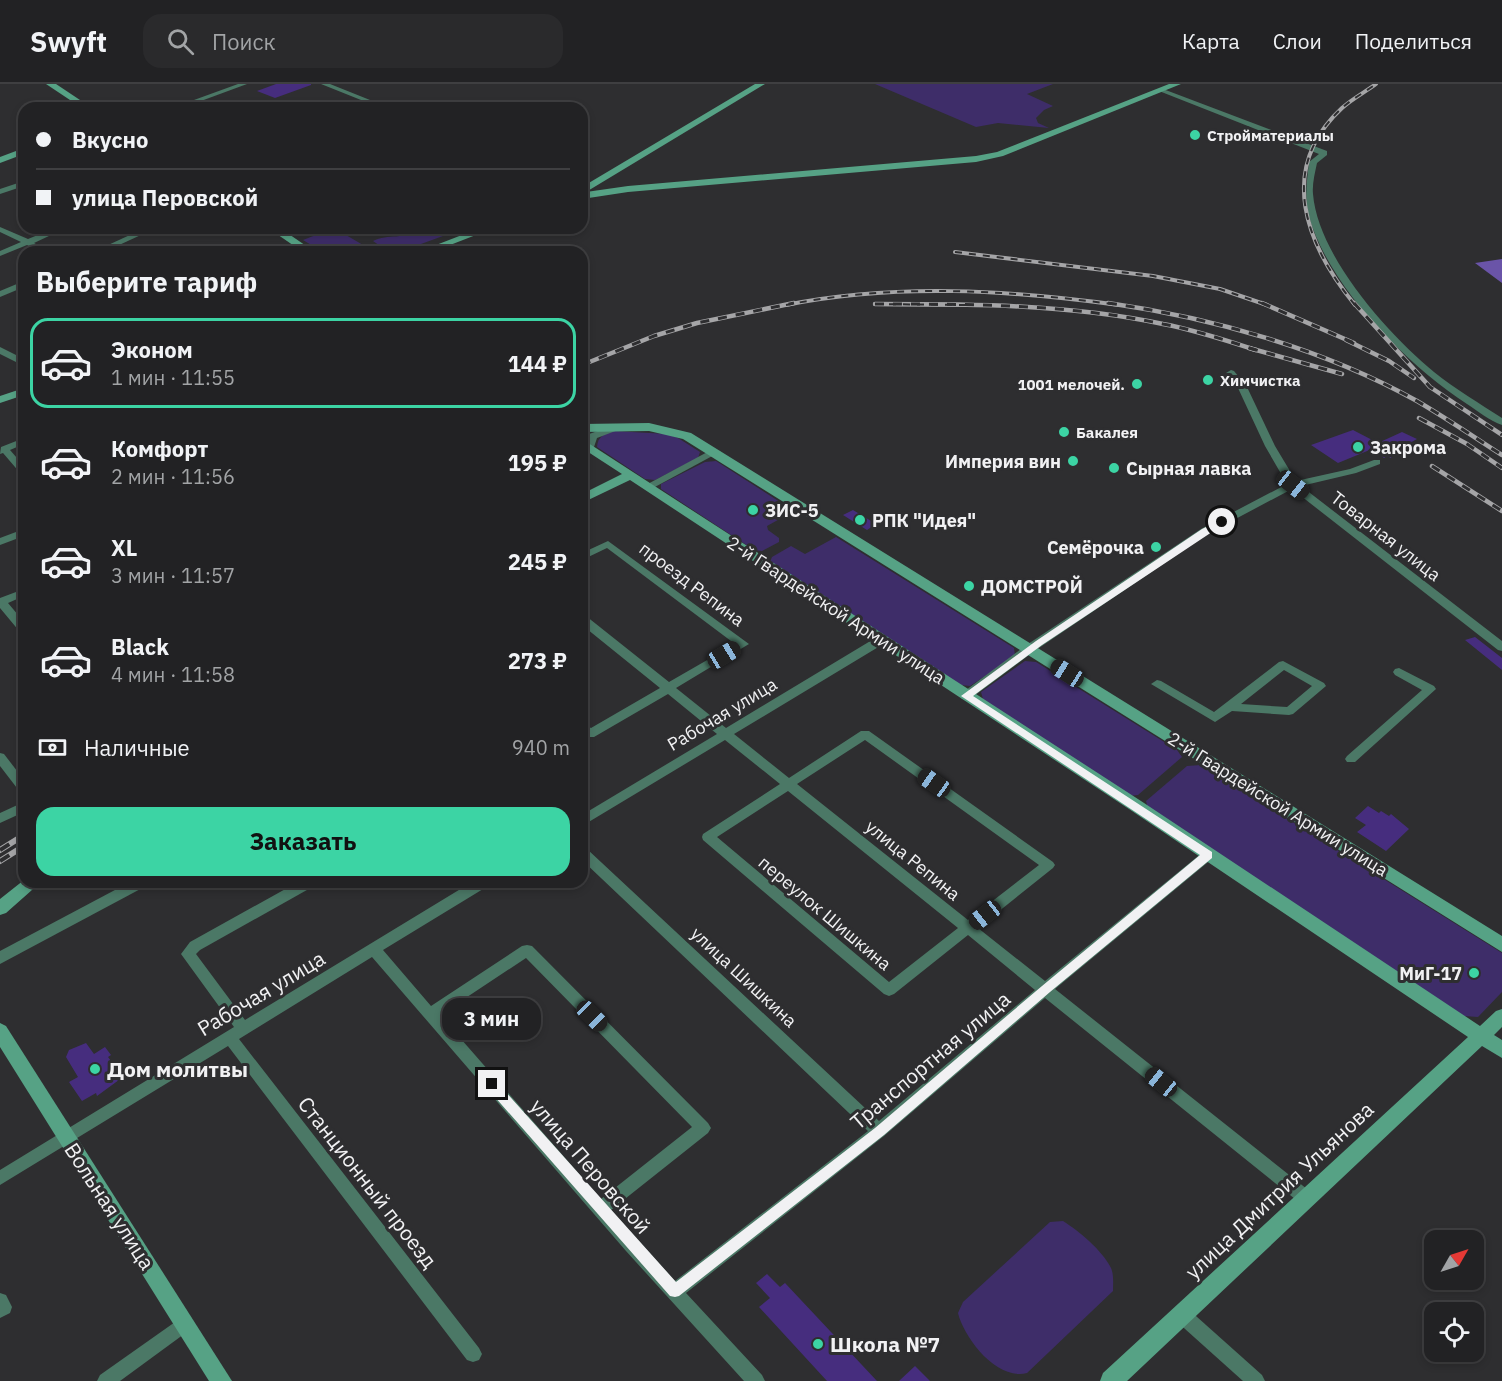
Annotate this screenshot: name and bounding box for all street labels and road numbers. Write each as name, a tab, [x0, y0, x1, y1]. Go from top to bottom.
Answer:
street label: Товарная улица	[1326, 486, 1446, 586]
street label: 2-й Гвардейской Армии улица	[723, 531, 950, 689]
street label: проезд Репина	[635, 537, 750, 631]
street label: Рабочая улица	[663, 672, 781, 756]
street label: 2-й Гвардейской Армии улица	[1164, 727, 1393, 882]
street label: улица Репина	[861, 815, 965, 906]
street label: переулок Шишкина	[754, 851, 896, 976]
street label: улица Шишкина	[686, 922, 802, 1032]
street label: Рабочая улица	[192, 944, 330, 1042]
street label: Транспортная улица	[844, 985, 1016, 1135]
street label: Станционный проезд	[292, 1090, 444, 1274]
street label: улица Перовской	[524, 1092, 658, 1240]
street label: улица Дмитрия Ульянова	[1179, 1095, 1379, 1285]
street label: Вольная улица	[58, 1137, 162, 1275]

